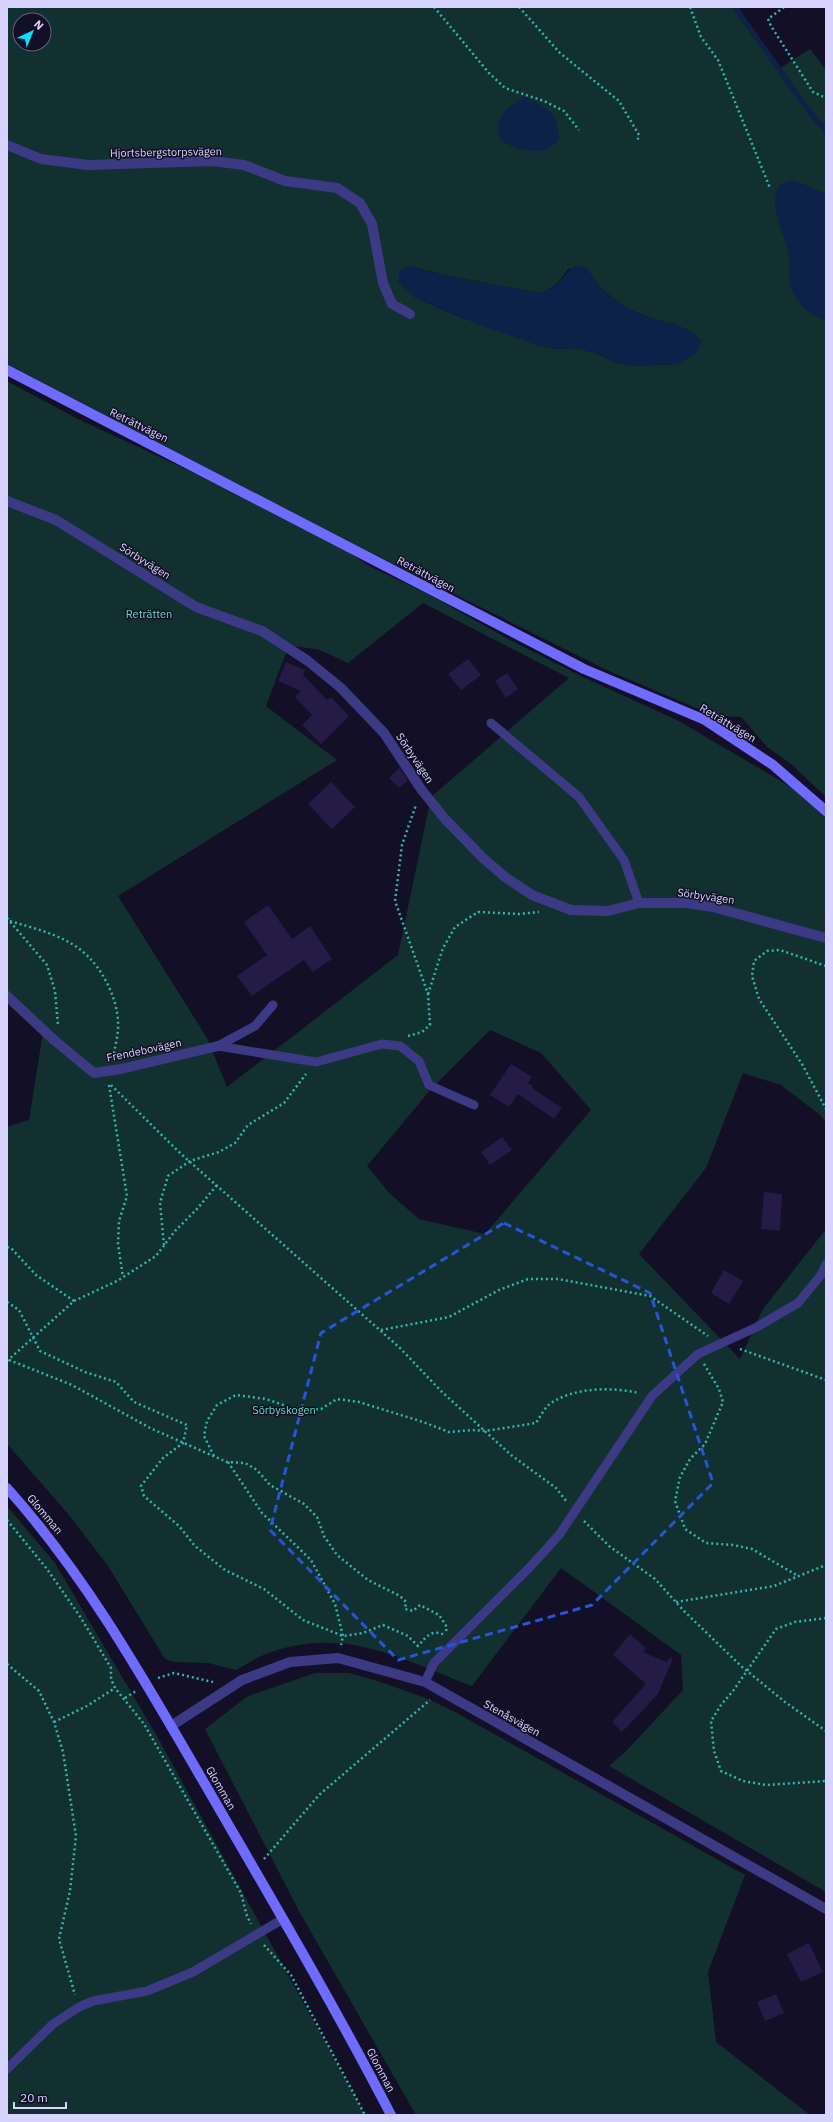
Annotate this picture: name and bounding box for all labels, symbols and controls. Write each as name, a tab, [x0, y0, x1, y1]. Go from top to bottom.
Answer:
north arrow	[12, 12, 52, 52]
text: N	[31, 17, 47, 33]
street label: Hjortsbergstorpsvägen	[110, 144, 222, 160]
street label: Reträttvägen	[107, 405, 171, 445]
street label: Sörbyvägen	[117, 540, 173, 582]
street label: Reträttvägen	[395, 553, 457, 595]
park label: Reträtten	[126, 607, 172, 621]
street label: Reträttvägen	[697, 701, 759, 745]
street label: Sörbyvägen	[393, 730, 437, 786]
street label: Sörbyvägen	[676, 885, 736, 907]
street label: Frendebovägen	[105, 1035, 183, 1065]
park label: Sörbyskogen	[252, 1403, 316, 1417]
street label: Glomman	[24, 1491, 66, 1537]
street label: Stenåsvägen	[481, 1697, 543, 1739]
street label: Glomman	[203, 1764, 239, 1812]
street label: Glomman	[364, 2045, 398, 2095]
scale bar	[14, 2084, 66, 2110]
text: 20 m	[20, 2090, 48, 2105]

